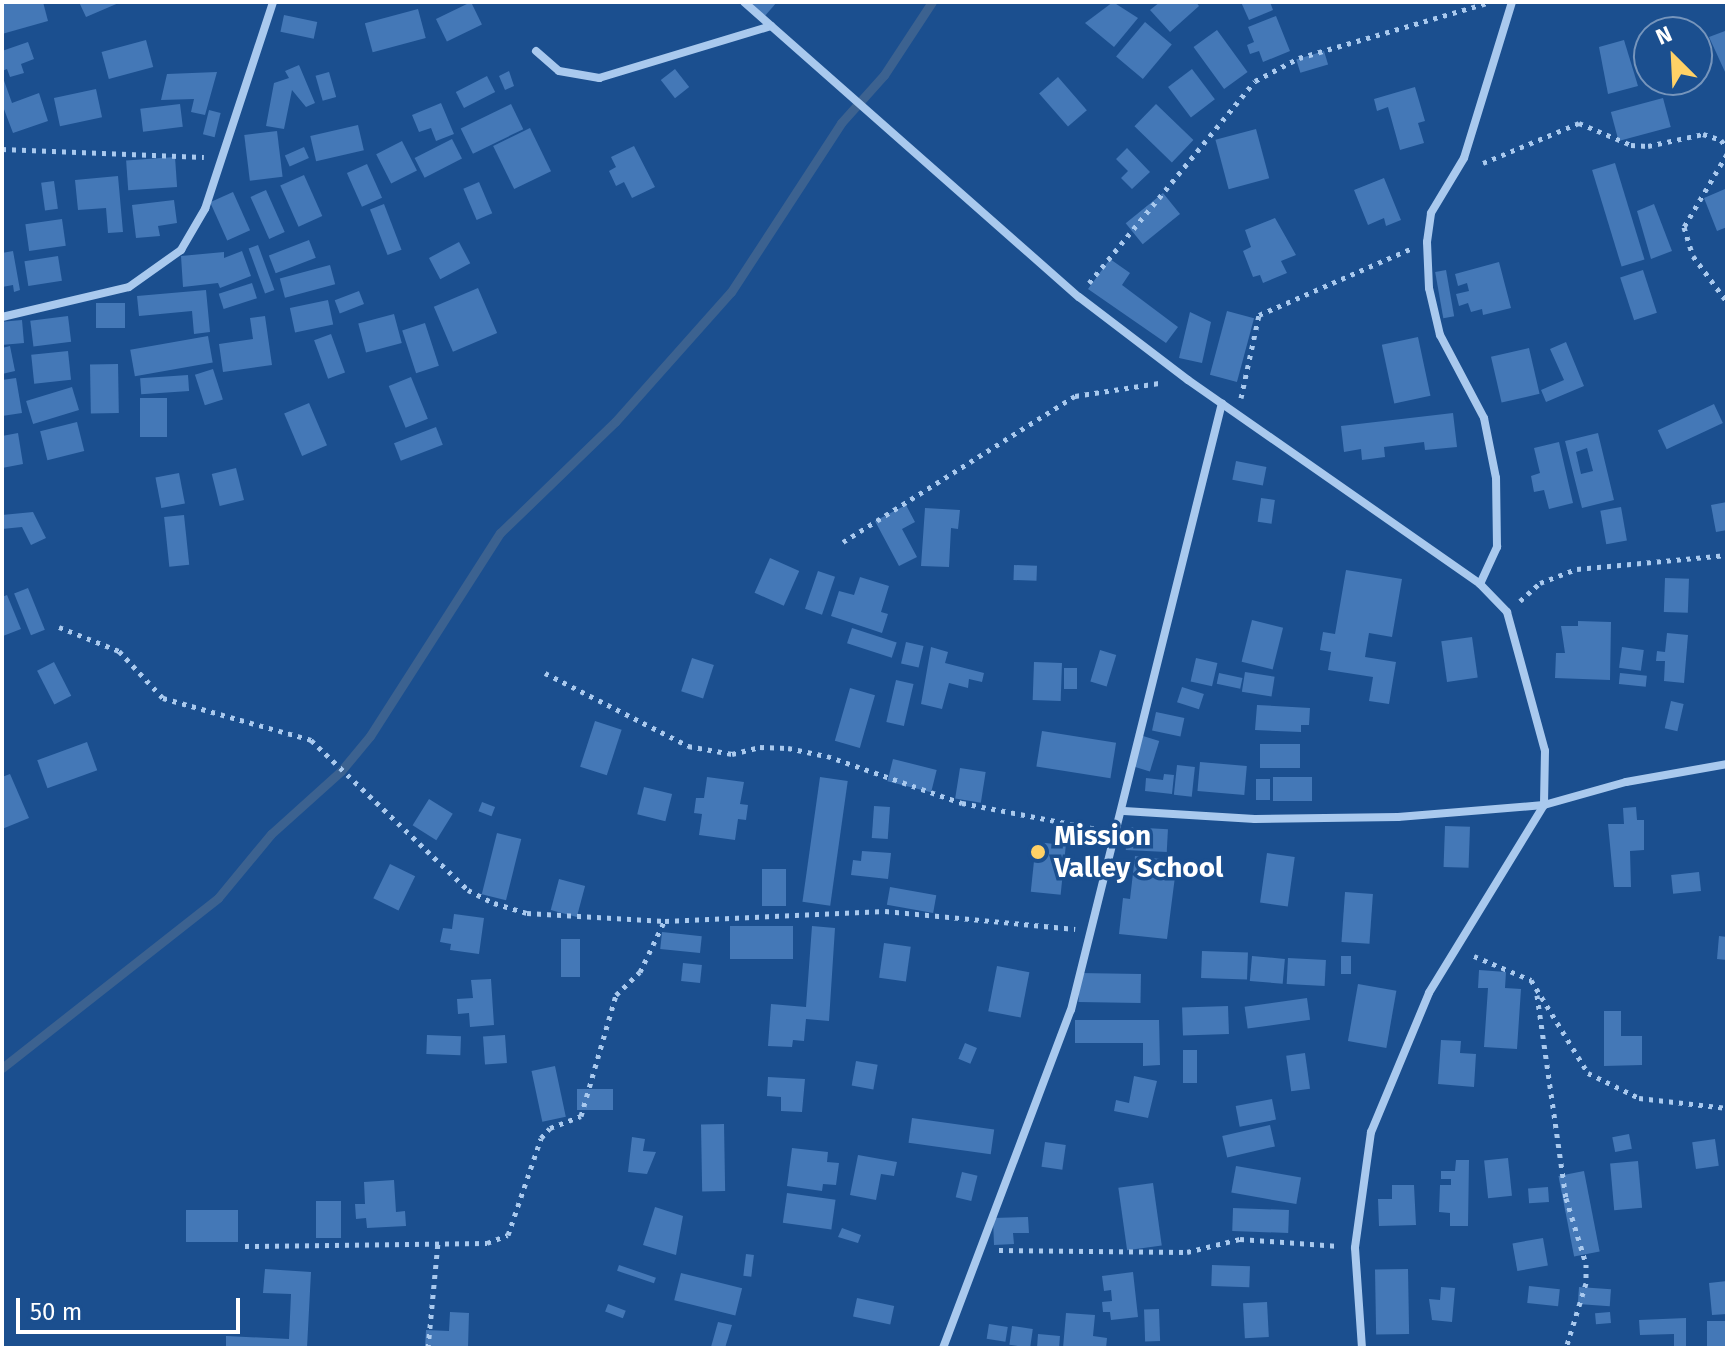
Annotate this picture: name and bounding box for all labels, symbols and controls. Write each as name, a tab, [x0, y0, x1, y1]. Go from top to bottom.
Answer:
north arrow	[1633, 16, 1713, 96]
text: N	[1652, 20, 1676, 51]
place label: Mission Valley School	[1054, 819, 1223, 885]
marker: Mission Valley School	[1029, 843, 1047, 861]
scale bar	[20, 1282, 244, 1332]
text: 50 m	[30, 1298, 82, 1326]

